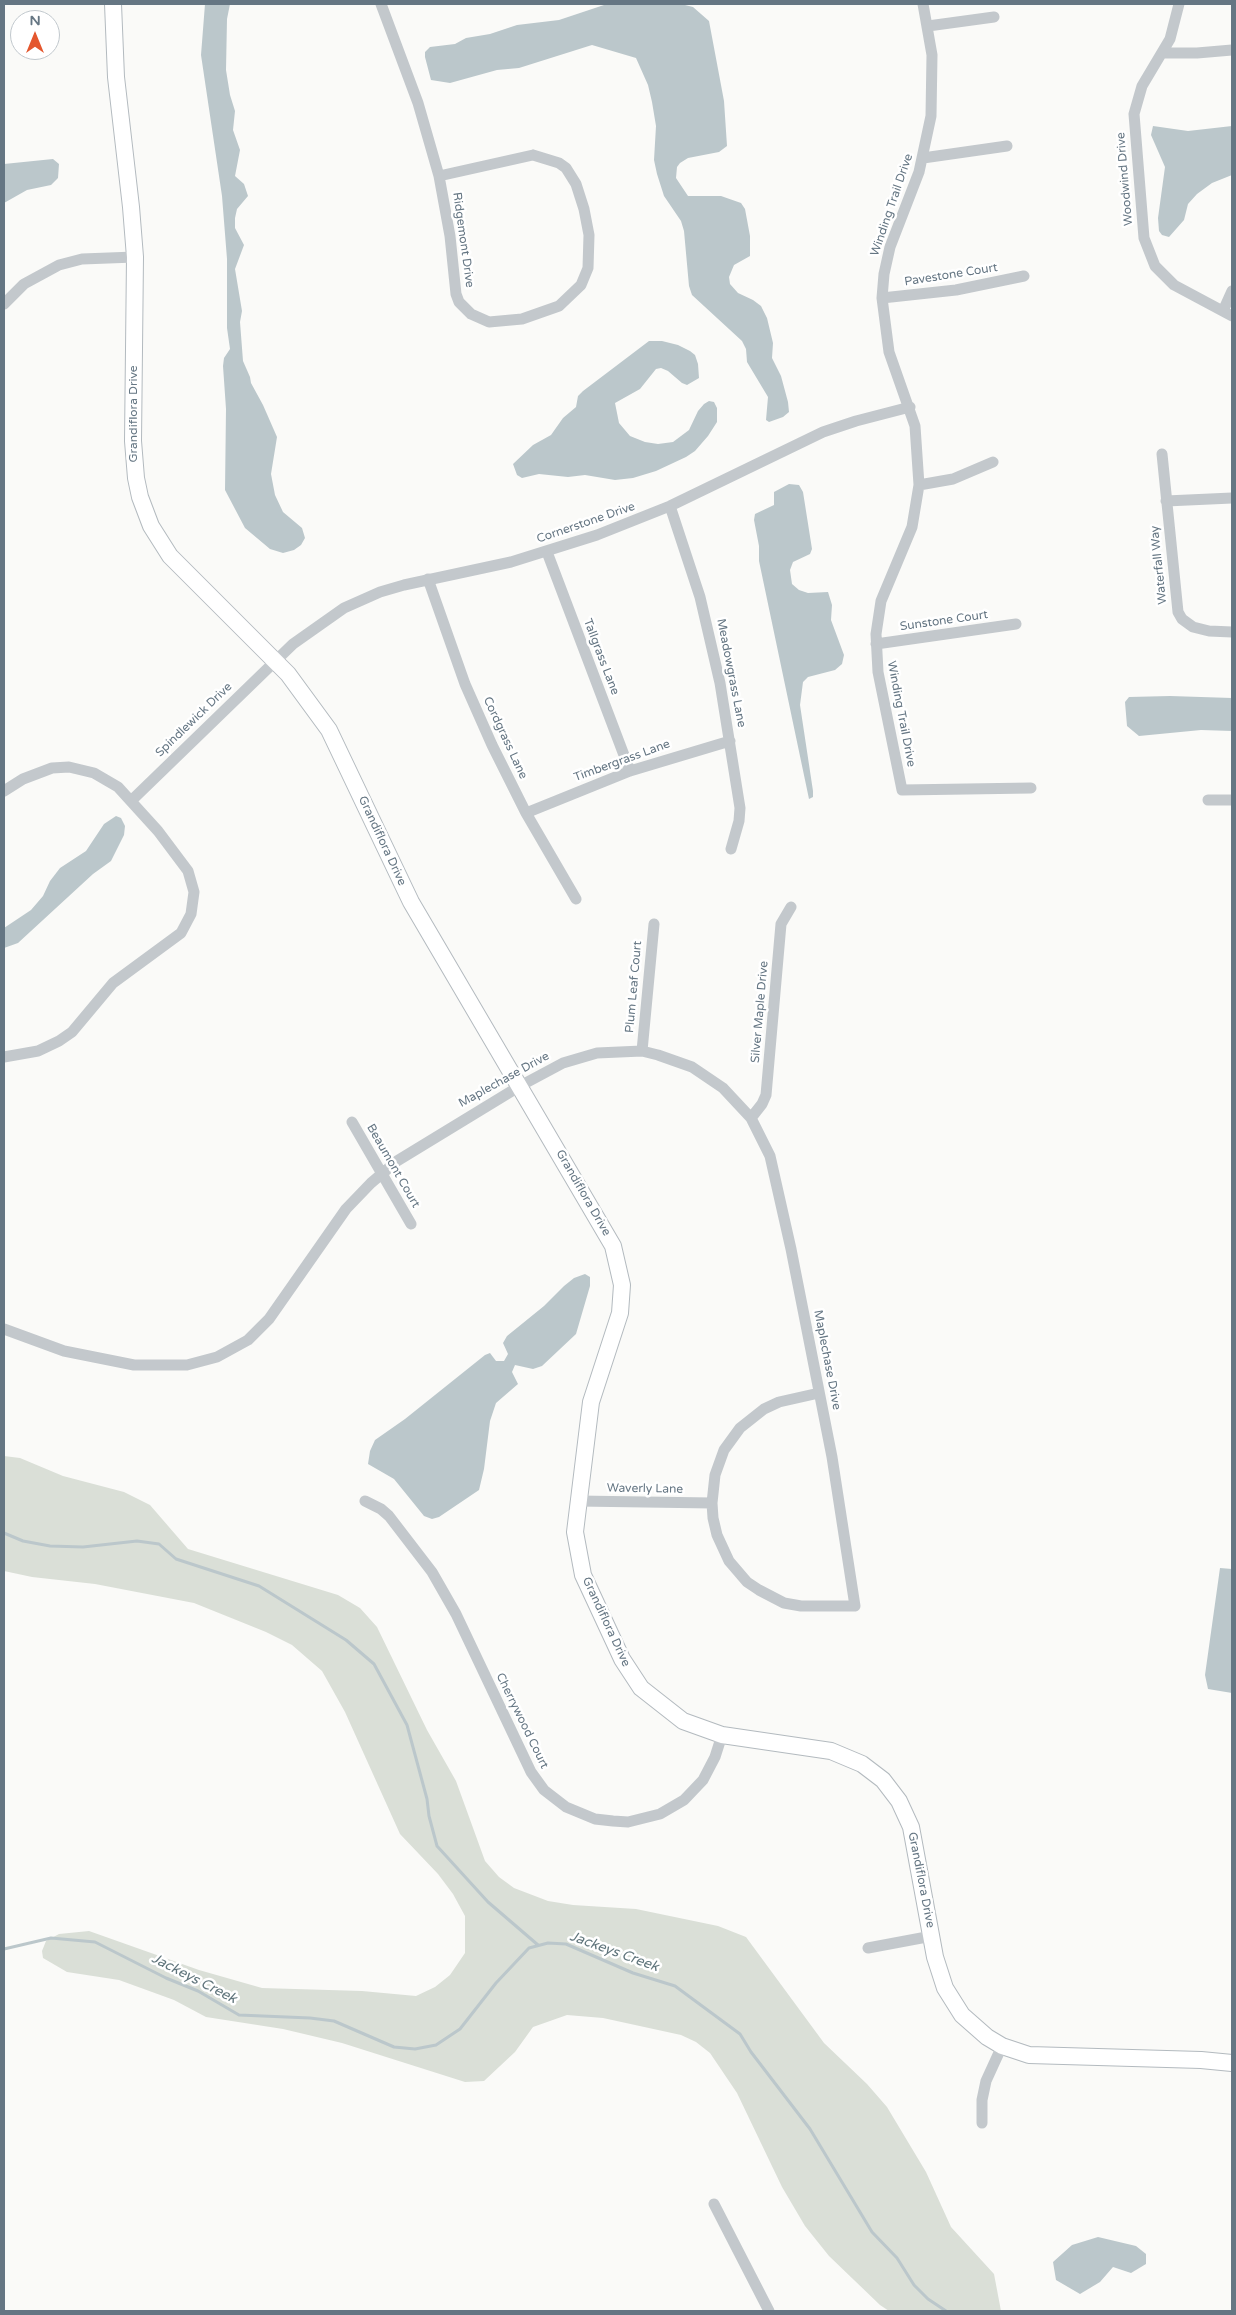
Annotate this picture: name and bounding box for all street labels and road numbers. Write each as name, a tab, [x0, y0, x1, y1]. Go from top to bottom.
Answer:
street label: Woodwind Drive	[1114, 132, 1136, 226]
street label: Winding Trail Drive	[868, 152, 916, 258]
street label: Ridgemont Drive	[449, 191, 477, 289]
street label: Pavestone Court	[903, 261, 999, 289]
street label: Grandiflora Drive	[127, 365, 141, 463]
street label: Cornerstone Drive	[535, 499, 637, 547]
street label: Waterfall Way	[1148, 525, 1170, 605]
street label: Sunstone Court	[899, 608, 989, 634]
street label: Tallgrass Lane	[580, 617, 622, 697]
street label: Meadowgrass Lane	[713, 617, 749, 729]
street label: Winding Trail Drive	[884, 660, 918, 768]
street label: Spindlewick Drive	[153, 680, 235, 760]
street label: Cordgrass Lane	[480, 695, 530, 781]
street label: Timbergrass Lane	[572, 737, 672, 785]
street label: Grandiflora Drive	[355, 794, 409, 888]
street label: Plum Leaf Court	[623, 940, 645, 1034]
street label: Silver Maple Drive	[748, 960, 772, 1064]
street label: Maplechase Drive	[456, 1049, 552, 1111]
street label: Beaumont Court	[363, 1122, 423, 1210]
street label: Grandiflora Drive	[552, 1147, 614, 1239]
street label: Maplechase Drive	[810, 1309, 844, 1411]
street label: Waverly Lane	[607, 1481, 683, 1497]
street label: Grandiflora Drive	[579, 1575, 633, 1669]
street label: Cherrywood Court	[493, 1671, 551, 1771]
street label: Grandiflora Drive	[905, 1831, 937, 1929]

